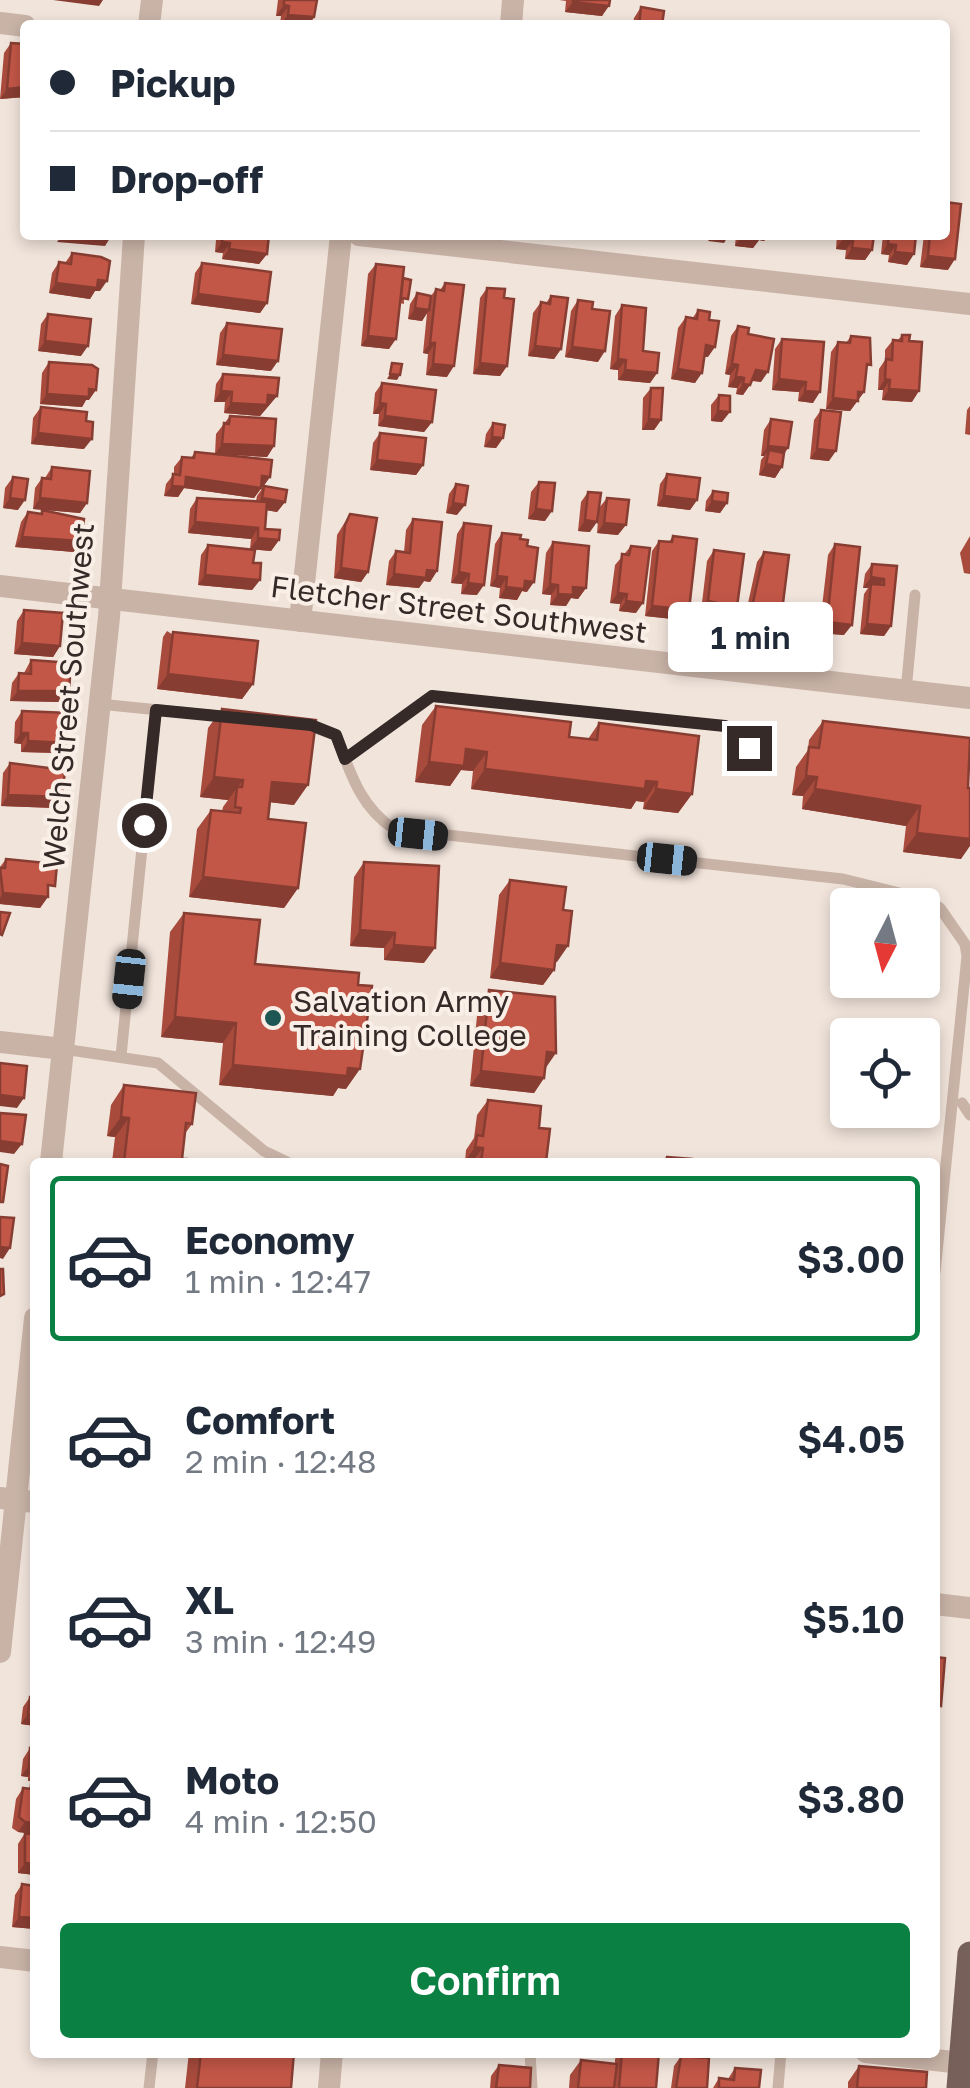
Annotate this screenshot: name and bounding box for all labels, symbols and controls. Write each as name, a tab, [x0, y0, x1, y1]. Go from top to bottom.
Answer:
text: Pickup	[110, 60, 236, 105]
text: Drop-off	[110, 156, 263, 201]
street label: Welch Street Southwest	[35, 521, 101, 871]
street label: Fletcher Street Southwest	[269, 568, 649, 650]
callout: 1 min	[666, 603, 832, 673]
text: 1 min	[710, 618, 791, 656]
route end	[727, 726, 772, 771]
route start	[122, 803, 167, 848]
car	[387, 816, 449, 852]
car	[636, 841, 698, 877]
north arrow	[830, 888, 940, 998]
map controls	[830, 888, 940, 1128]
car	[111, 948, 147, 1010]
place label: Salvation Army Training College	[293, 983, 527, 1053]
marker: Salvation Army Training College	[262, 1007, 284, 1029]
button: locate	[830, 1018, 940, 1128]
icon: car	[65, 1214, 155, 1304]
text: Economy	[185, 1217, 354, 1262]
text: $3.00	[797, 1236, 905, 1281]
text: 1 min · 12:47	[185, 1262, 371, 1300]
icon: car	[65, 1394, 155, 1484]
text: Comfort	[185, 1397, 335, 1442]
text: $4.05	[797, 1416, 905, 1461]
text: 2 min · 12:48	[185, 1442, 376, 1480]
icon: car	[65, 1574, 155, 1664]
text: XL	[185, 1577, 234, 1622]
text: $5.10	[802, 1596, 905, 1641]
text: 3 min · 12:49	[185, 1622, 376, 1660]
icon: car	[65, 1754, 155, 1844]
text: Moto	[185, 1757, 279, 1802]
text: $3.80	[797, 1776, 905, 1821]
text: 4 min · 12:50	[185, 1802, 377, 1840]
button: Confirm	[60, 1923, 910, 2038]

